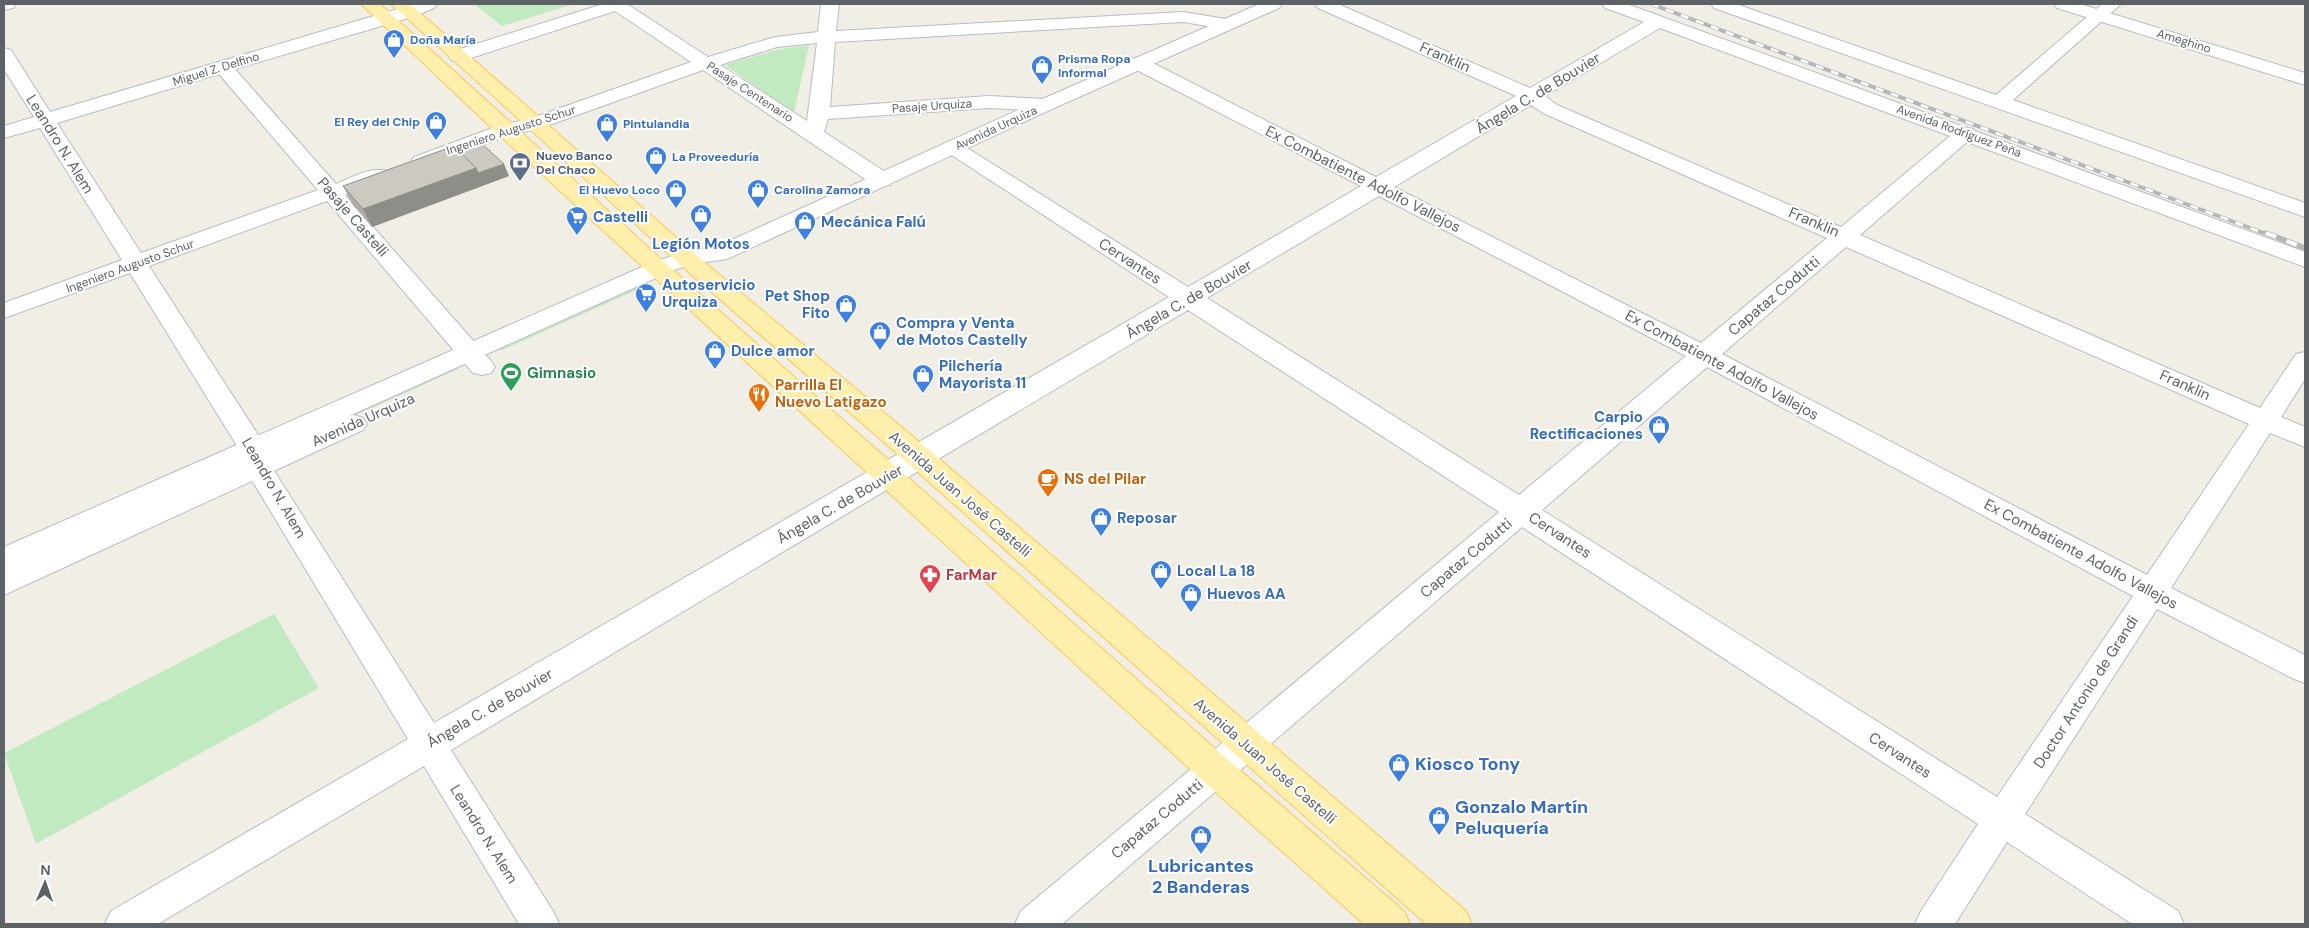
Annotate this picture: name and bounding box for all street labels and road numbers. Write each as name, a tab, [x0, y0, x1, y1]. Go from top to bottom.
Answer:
street label: Ameghino	[2155, 25, 2213, 57]
street label: Franklin	[1417, 37, 1473, 77]
street label: Miguel Z. Delfino	[171, 48, 261, 90]
street label: Ángela C. de Bouvier	[1472, 48, 1605, 138]
street label: Pasaje Centenario	[704, 58, 796, 126]
street label: Leandro N. Alem	[22, 91, 98, 197]
street label: Pasaje Urquiza	[892, 95, 972, 117]
street label: Ingeniero Augusto Schur	[444, 101, 578, 158]
street label: Avenida Rodríguez Peña	[1894, 101, 2024, 161]
street label: Avenida Urquiza	[952, 102, 1040, 154]
street label: Ex Combatiente Adolfo Vallejos	[1262, 121, 1464, 237]
street label: Pasaje Castelli	[313, 173, 393, 261]
street label: Franklin	[1785, 202, 1843, 242]
street label: Cervantes	[1095, 233, 1165, 289]
street label: Ingeniero Augusto Schur	[64, 235, 197, 297]
street label: Capataz Codutti	[1724, 252, 1824, 340]
street label: Ángela C. de Bouvier	[1122, 255, 1256, 343]
street label: Ex Combatiente Adolfo Vallejos	[1622, 305, 1822, 425]
street label: Franklin	[2157, 365, 2213, 405]
street label: Avenida Urquiza	[308, 388, 418, 452]
street label: Avenida Juan José Castelli	[884, 426, 1036, 562]
street label: Leandro N. Alem	[237, 434, 311, 542]
street label: Ángela C. de Bouvier	[773, 460, 907, 548]
street label: Ex Combatiente Adolfo Vallejos	[1981, 494, 2181, 614]
street label: Cervantes	[1525, 507, 1595, 563]
street label: Capataz Codutti	[1416, 514, 1516, 602]
street label: Doctor Antonio de Grandi	[2029, 612, 2143, 772]
street label: Ángela C. de Bouvier	[423, 664, 557, 752]
street label: Avenida Juan José Castelli	[1189, 693, 1341, 829]
street label: Cervantes	[1865, 727, 1935, 783]
street label: Capataz Codutti	[1107, 775, 1207, 863]
street label: Leandro N. Alem	[446, 781, 522, 887]

